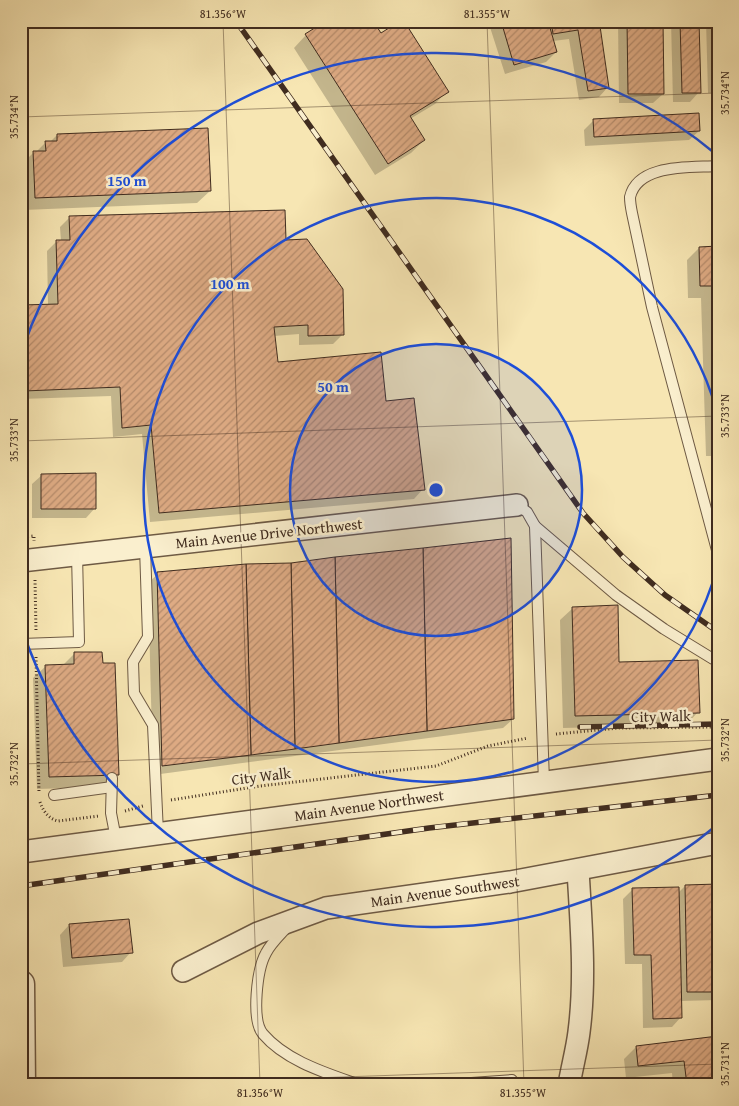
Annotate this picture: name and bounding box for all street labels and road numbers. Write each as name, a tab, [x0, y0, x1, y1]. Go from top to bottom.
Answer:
street label: Main Avenue Drive Northwest	[175, 513, 364, 553]
street label: City Walk	[631, 705, 691, 727]
street label: City Walk	[230, 762, 292, 790]
street label: Main Avenue Northwest	[293, 784, 446, 826]
street label: Main Avenue Southwest	[369, 870, 522, 912]

